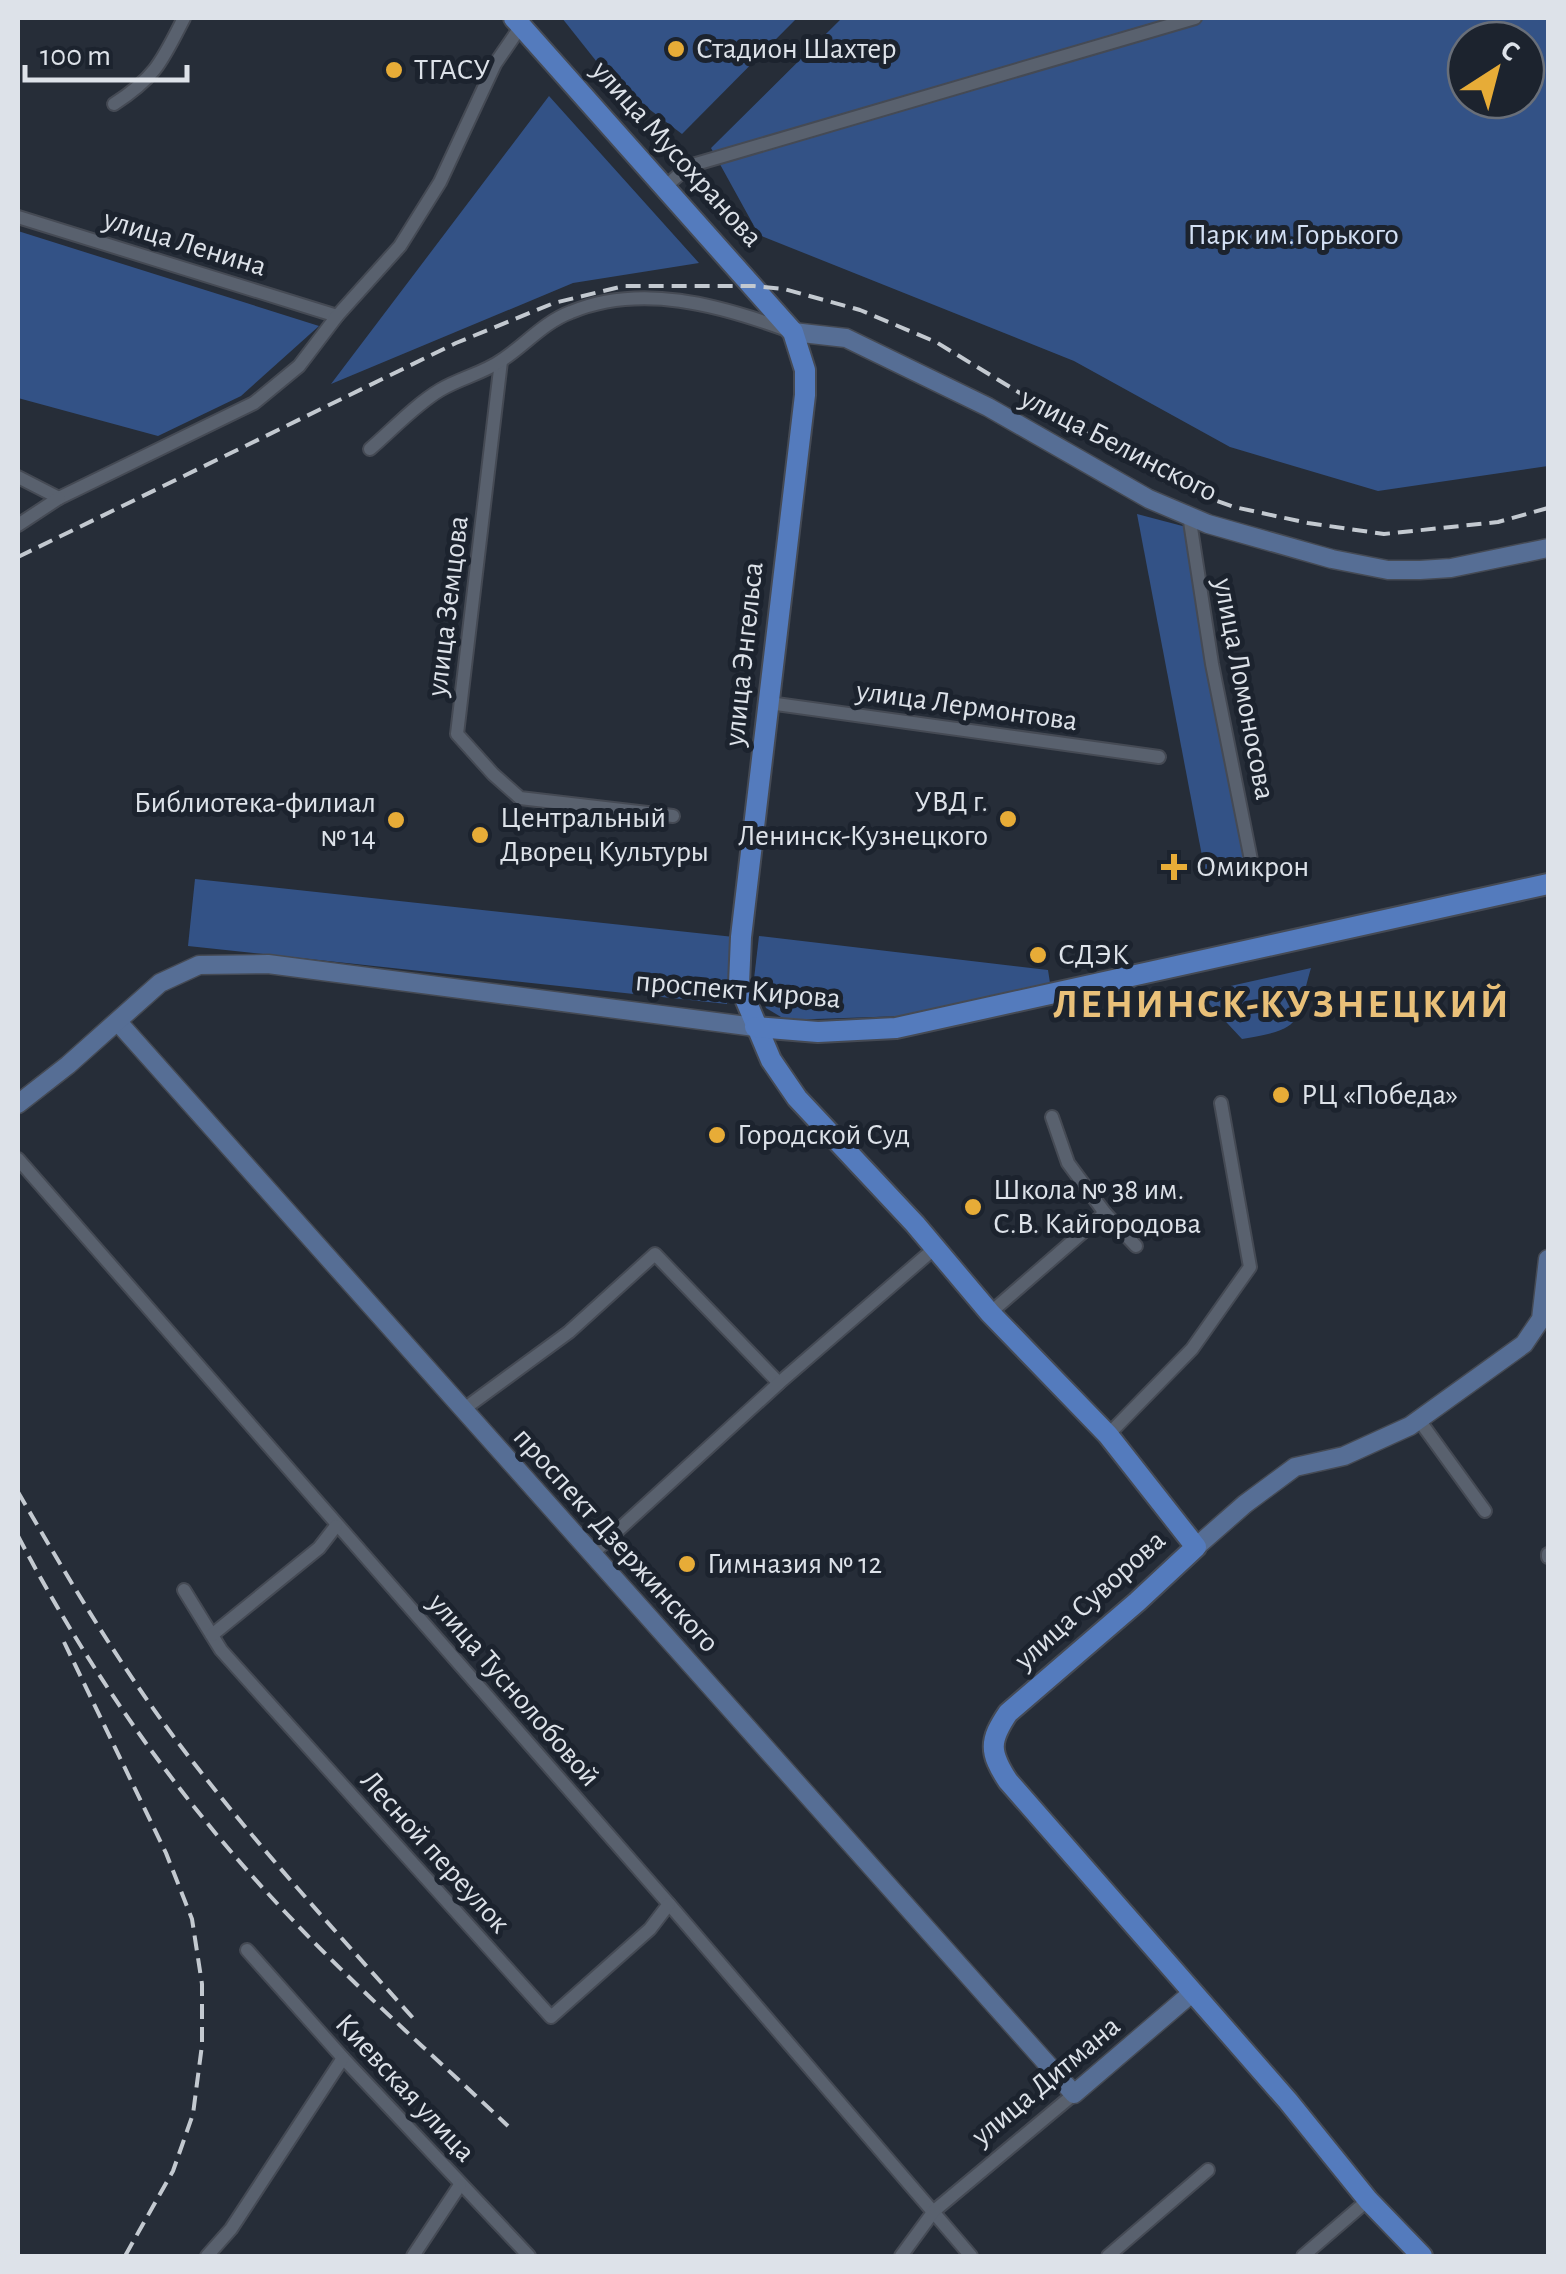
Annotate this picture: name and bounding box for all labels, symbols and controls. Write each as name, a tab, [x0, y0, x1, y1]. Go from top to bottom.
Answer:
scale bar	[25, 20, 188, 82]
north arrow	[1446, 20, 1546, 120]
place label: Стадион Шахтер	[696, 34, 897, 64]
text: С	[1495, 36, 1524, 67]
marker: Стадион Шахтер	[665, 38, 687, 60]
text: 100 m	[40, 41, 111, 71]
street label: улица Мусохранова	[585, 54, 768, 253]
place label: ТГАСУ	[414, 55, 490, 85]
marker: ТГАСУ	[383, 59, 405, 81]
street label: улица Ленина	[99, 204, 270, 282]
park label: Парк им.Горького	[1187, 220, 1399, 250]
street label: улица Белинского	[1015, 382, 1222, 507]
street label: улица Земцова	[422, 514, 474, 699]
street label: улица Энгельса	[719, 560, 769, 749]
street label: улица Ломоносова	[1208, 575, 1280, 802]
street label: улица Лермонтова	[853, 675, 1080, 736]
place label: УВД г. Ленинск-Кузнецкого	[738, 787, 988, 851]
place label: Библиотека-филиал № 14	[134, 788, 376, 852]
place label: Центральный Дворец Культуры	[500, 803, 709, 867]
marker: УВД г. Ленинск-Кузнецкого	[997, 808, 1019, 830]
marker: Библиотека-филиал № 14	[385, 809, 407, 831]
marker: Центральный Дворец Культуры	[469, 824, 491, 846]
place label: Омикрон	[1196, 852, 1309, 882]
marker: Омикрон	[1161, 854, 1187, 880]
place label: СДЭК	[1058, 940, 1129, 970]
marker: СДЭК	[1027, 944, 1049, 966]
street label: проспект Кирова	[634, 966, 842, 1014]
district label: ЛЕНИНСК-КУЗНЕЦКИЙ	[1053, 983, 1511, 1025]
place label: РЦ «Победа»	[1301, 1080, 1458, 1110]
marker: РЦ «Победа»	[1270, 1084, 1292, 1106]
place label: Городской Суд	[737, 1120, 910, 1150]
marker: Городской Суд	[706, 1124, 728, 1146]
place label: Школа № 38 им. С.В. Кайгородова	[993, 1175, 1201, 1239]
marker: Школа № 38 им. С.В. Кайгородова	[962, 1196, 984, 1218]
street label: проспект Дзержинского	[508, 1422, 724, 1658]
street label: улица Суворова	[1008, 1525, 1171, 1676]
place label: Гимназия № 12	[707, 1549, 882, 1579]
marker: Гимназия № 12	[676, 1553, 698, 1575]
street label: улица Туснолобовой	[422, 1587, 606, 1792]
street label: Лесной переулок	[355, 1765, 515, 1939]
street label: Киевская улица	[329, 2008, 481, 2168]
street label: улица Дитмана	[965, 2011, 1126, 2152]

